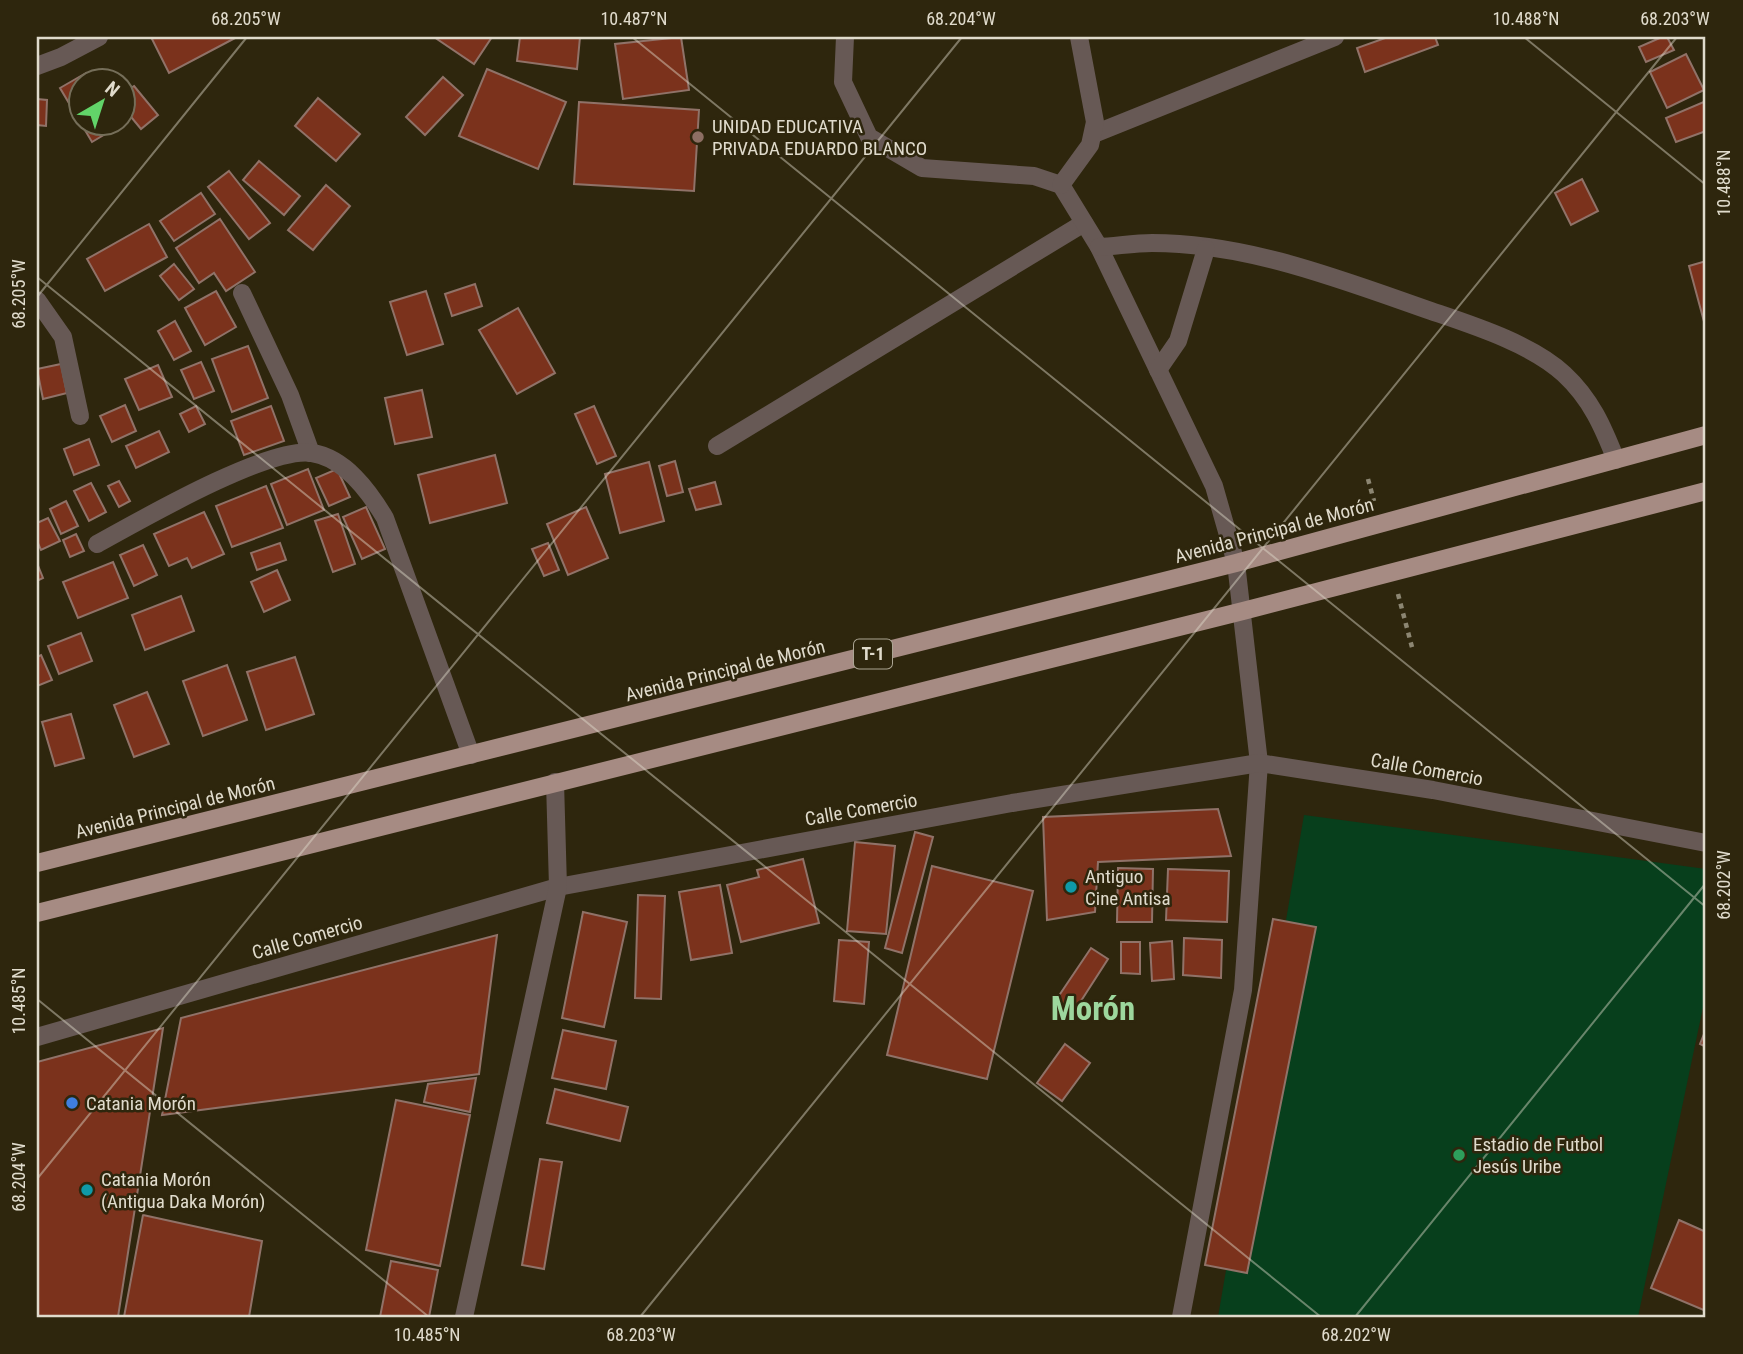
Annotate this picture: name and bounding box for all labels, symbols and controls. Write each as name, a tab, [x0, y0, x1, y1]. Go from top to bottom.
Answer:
text: 68.205°W	[211, 8, 281, 29]
text: 10.487°N	[600, 8, 668, 29]
text: 68.204°W	[926, 8, 996, 29]
text: 10.488°N	[1492, 8, 1560, 29]
text: 68.203°W	[1640, 8, 1710, 29]
north arrow	[66, 66, 136, 136]
text: N	[101, 77, 124, 102]
place label: UNIDAD EDUCATIVA PRIVADA EDUARDO BLANCO	[712, 115, 927, 160]
marker: UNIDAD EDUCATIVA PRIVADA EDUARDO BLANCO	[690, 129, 706, 145]
text: 10.488°N	[1713, 149, 1734, 217]
text: 68.205°W	[8, 259, 29, 329]
street label: Avenida Principal de Morón	[1172, 493, 1376, 568]
street label: Avenida Principal de Morón	[623, 635, 827, 706]
road number: T-1	[854, 640, 892, 668]
street label: Calle Comercio	[1369, 748, 1485, 791]
street label: Avenida Principal de Morón	[73, 772, 277, 843]
street label: Calle Comercio	[803, 788, 919, 831]
text: 68.202°W	[1713, 850, 1734, 920]
place label: Antiguo Cine Antisa	[1085, 865, 1171, 910]
marker: Antiguo Cine Antisa	[1063, 879, 1079, 895]
street label: Calle Comercio	[249, 911, 365, 964]
text: 10.485°N	[8, 967, 29, 1035]
district label: Morón	[1051, 989, 1135, 1028]
place label: Catania Morón	[86, 1092, 196, 1115]
marker: Catania Morón	[64, 1095, 80, 1111]
place label: Estadio de Futbol Jesús Uribe	[1473, 1133, 1603, 1178]
text: 68.204°W	[8, 1142, 29, 1212]
marker: Estadio de Futbol Jesús Uribe	[1451, 1147, 1467, 1163]
place label: Catania Morón (Antigua Daka Morón)	[101, 1168, 265, 1213]
marker: Catania Morón (Antigua Daka Morón)	[79, 1182, 95, 1198]
text: 10.485°N	[393, 1324, 461, 1345]
text: 68.203°W	[606, 1324, 676, 1345]
text: 68.202°W	[1321, 1324, 1391, 1345]

